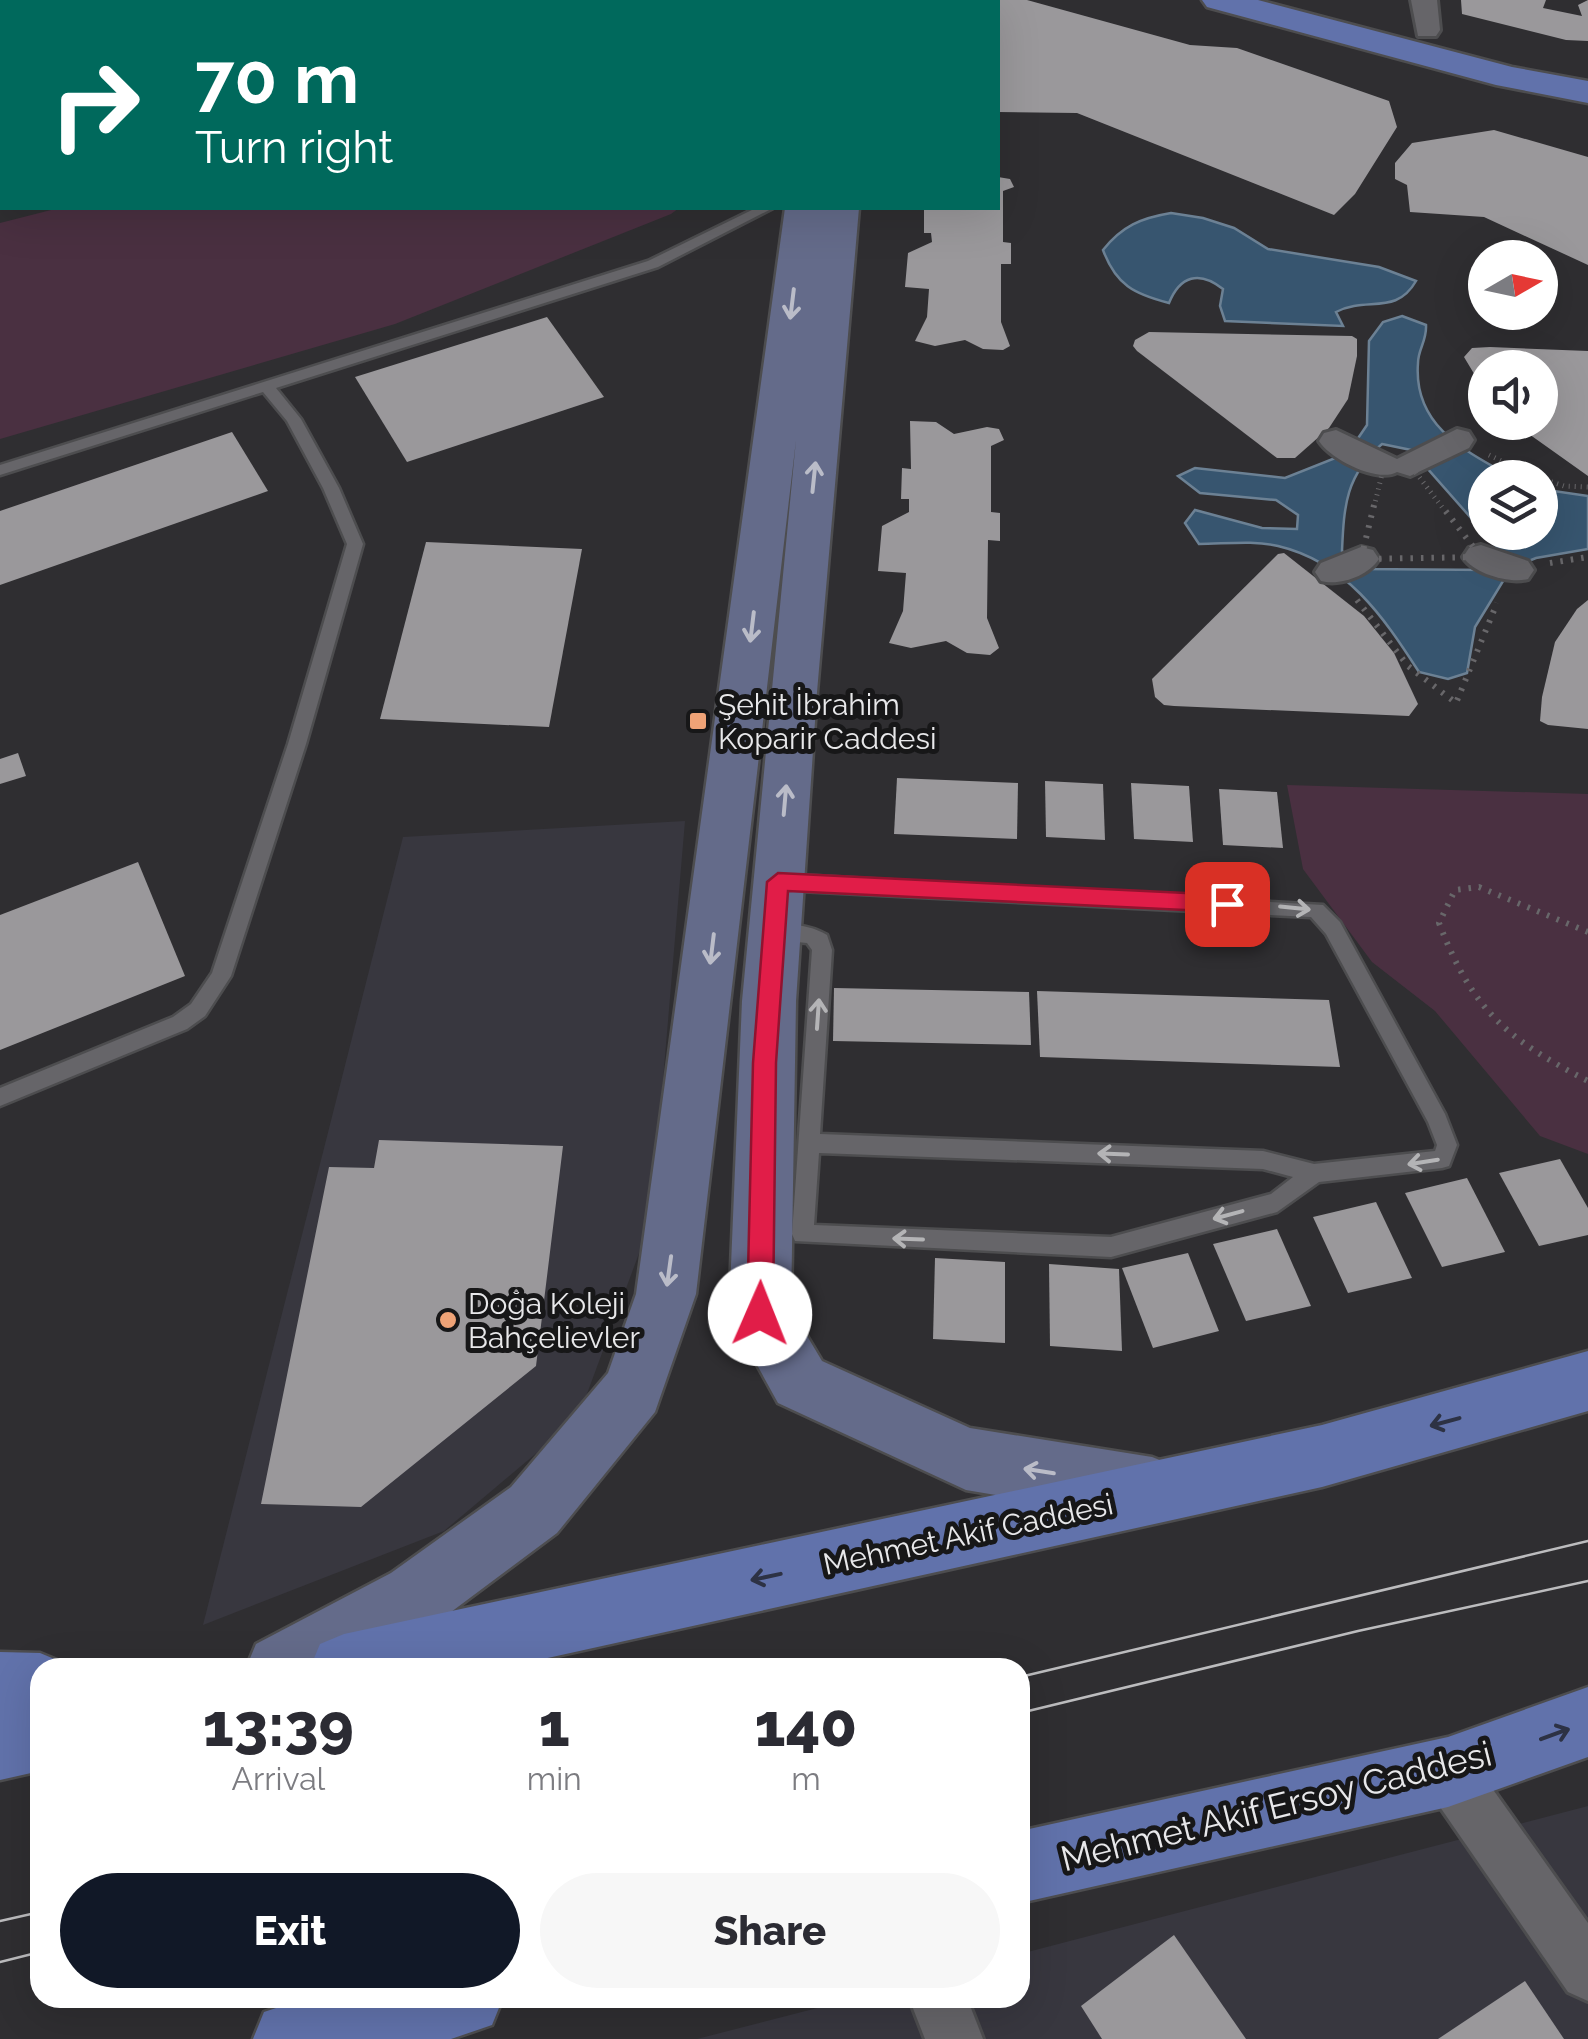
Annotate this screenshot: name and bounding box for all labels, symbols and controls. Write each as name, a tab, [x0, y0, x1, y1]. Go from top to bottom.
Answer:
text: 70 m	[195, 37, 359, 119]
icon: right	[30, 40, 160, 170]
text: Turn right	[195, 121, 393, 174]
north arrow	[1468, 240, 1558, 330]
map controls	[1468, 240, 1558, 550]
one-way arrow	[782, 288, 801, 320]
button: sound	[1468, 350, 1558, 440]
button: layers	[1468, 460, 1558, 550]
one-way arrow	[805, 461, 824, 493]
one-way arrow	[742, 610, 761, 642]
place label: Şehit İbrahim Koparir Caddesi	[718, 687, 937, 756]
marker: Şehit İbrahim Koparir Caddesi	[687, 710, 709, 732]
one-way arrow	[775, 785, 794, 817]
pin	[1185, 862, 1270, 947]
icon: arrive	[1200, 877, 1255, 932]
one-way arrow	[1278, 898, 1311, 917]
one-way arrow	[702, 933, 721, 965]
one-way arrow	[808, 999, 827, 1031]
one-way arrow	[1098, 1145, 1130, 1164]
one-way arrow	[1408, 1153, 1440, 1171]
one-way arrow	[1213, 1207, 1245, 1225]
one-way arrow	[892, 1229, 924, 1248]
one-way arrow	[659, 1255, 678, 1287]
position arrow	[708, 1262, 812, 1366]
place label: Doğa Koleji Bahçelievler	[468, 1286, 640, 1355]
marker: Doğa Koleji Bahçelievler	[437, 1309, 459, 1331]
one-way arrow	[1430, 1414, 1462, 1433]
one-way arrow	[1023, 1461, 1055, 1479]
street label: Mehmet Akif Caddesi	[820, 1486, 1116, 1582]
one-way arrow	[751, 1569, 783, 1588]
text: 13:39	[203, 1690, 354, 1760]
text: 1	[539, 1690, 570, 1760]
text: 140	[755, 1690, 857, 1760]
one-way arrow	[1539, 1723, 1571, 1741]
street label: Mehmet Akif Ersoy Caddesi	[1057, 1733, 1495, 1879]
text: Arrival	[231, 1760, 325, 1797]
text: min	[527, 1760, 582, 1797]
text: m	[791, 1760, 821, 1797]
button: Exit	[60, 1873, 520, 1988]
button: Share	[540, 1873, 1000, 1988]

